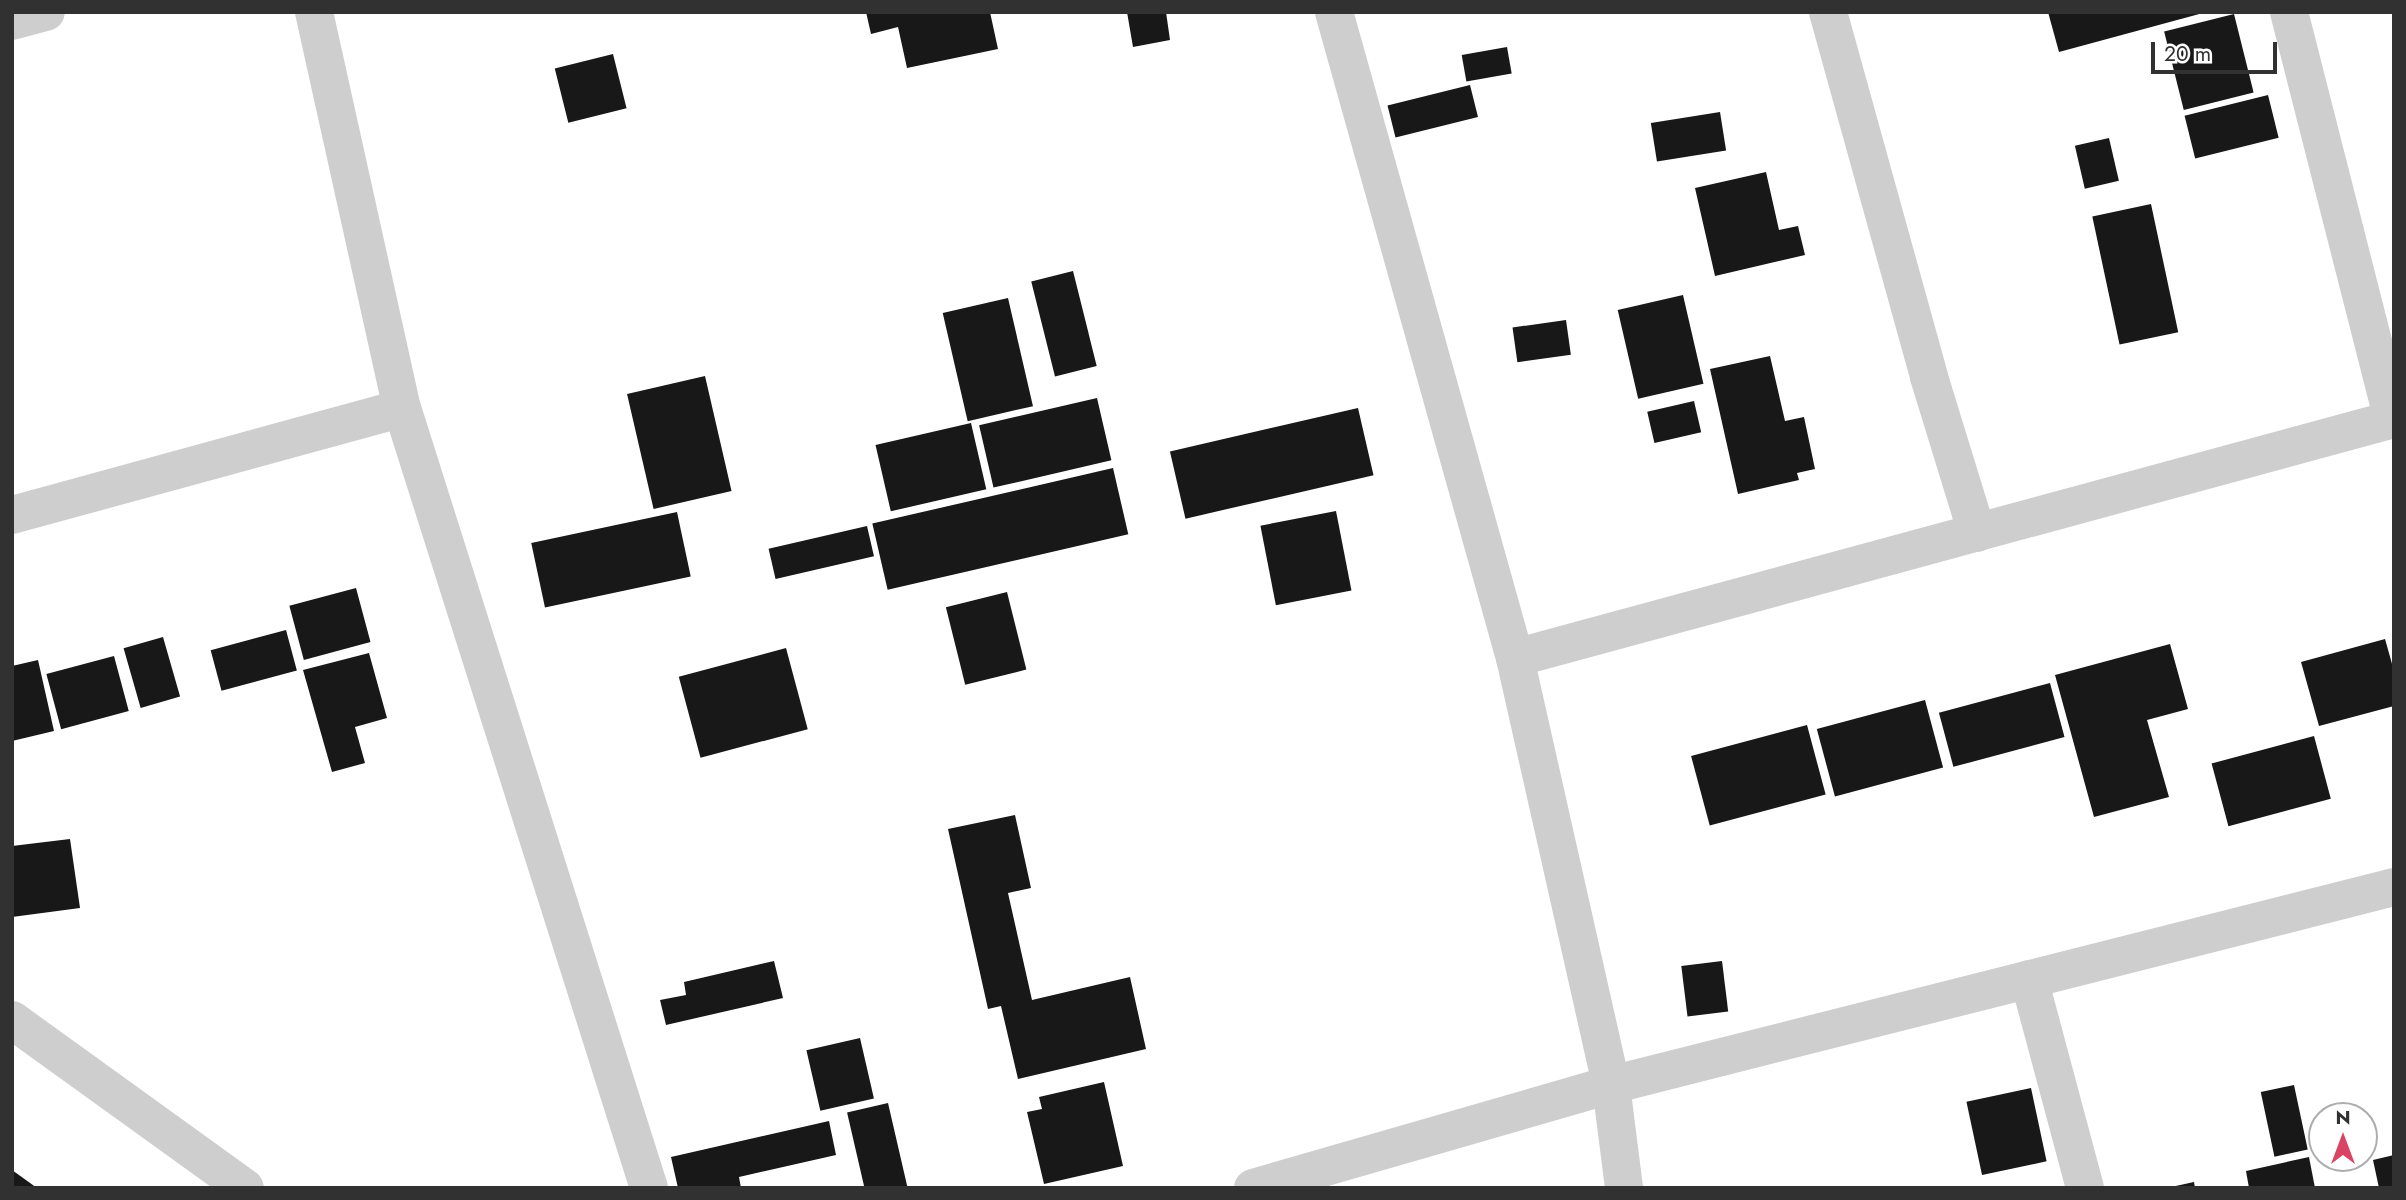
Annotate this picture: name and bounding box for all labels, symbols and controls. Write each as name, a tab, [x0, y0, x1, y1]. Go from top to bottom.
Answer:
scale bar	[2154, 28, 2280, 72]
text: 20 m	[2164, 39, 2211, 69]
north arrow	[2308, 1102, 2378, 1172]
text: N	[2335, 1104, 2351, 1131]

